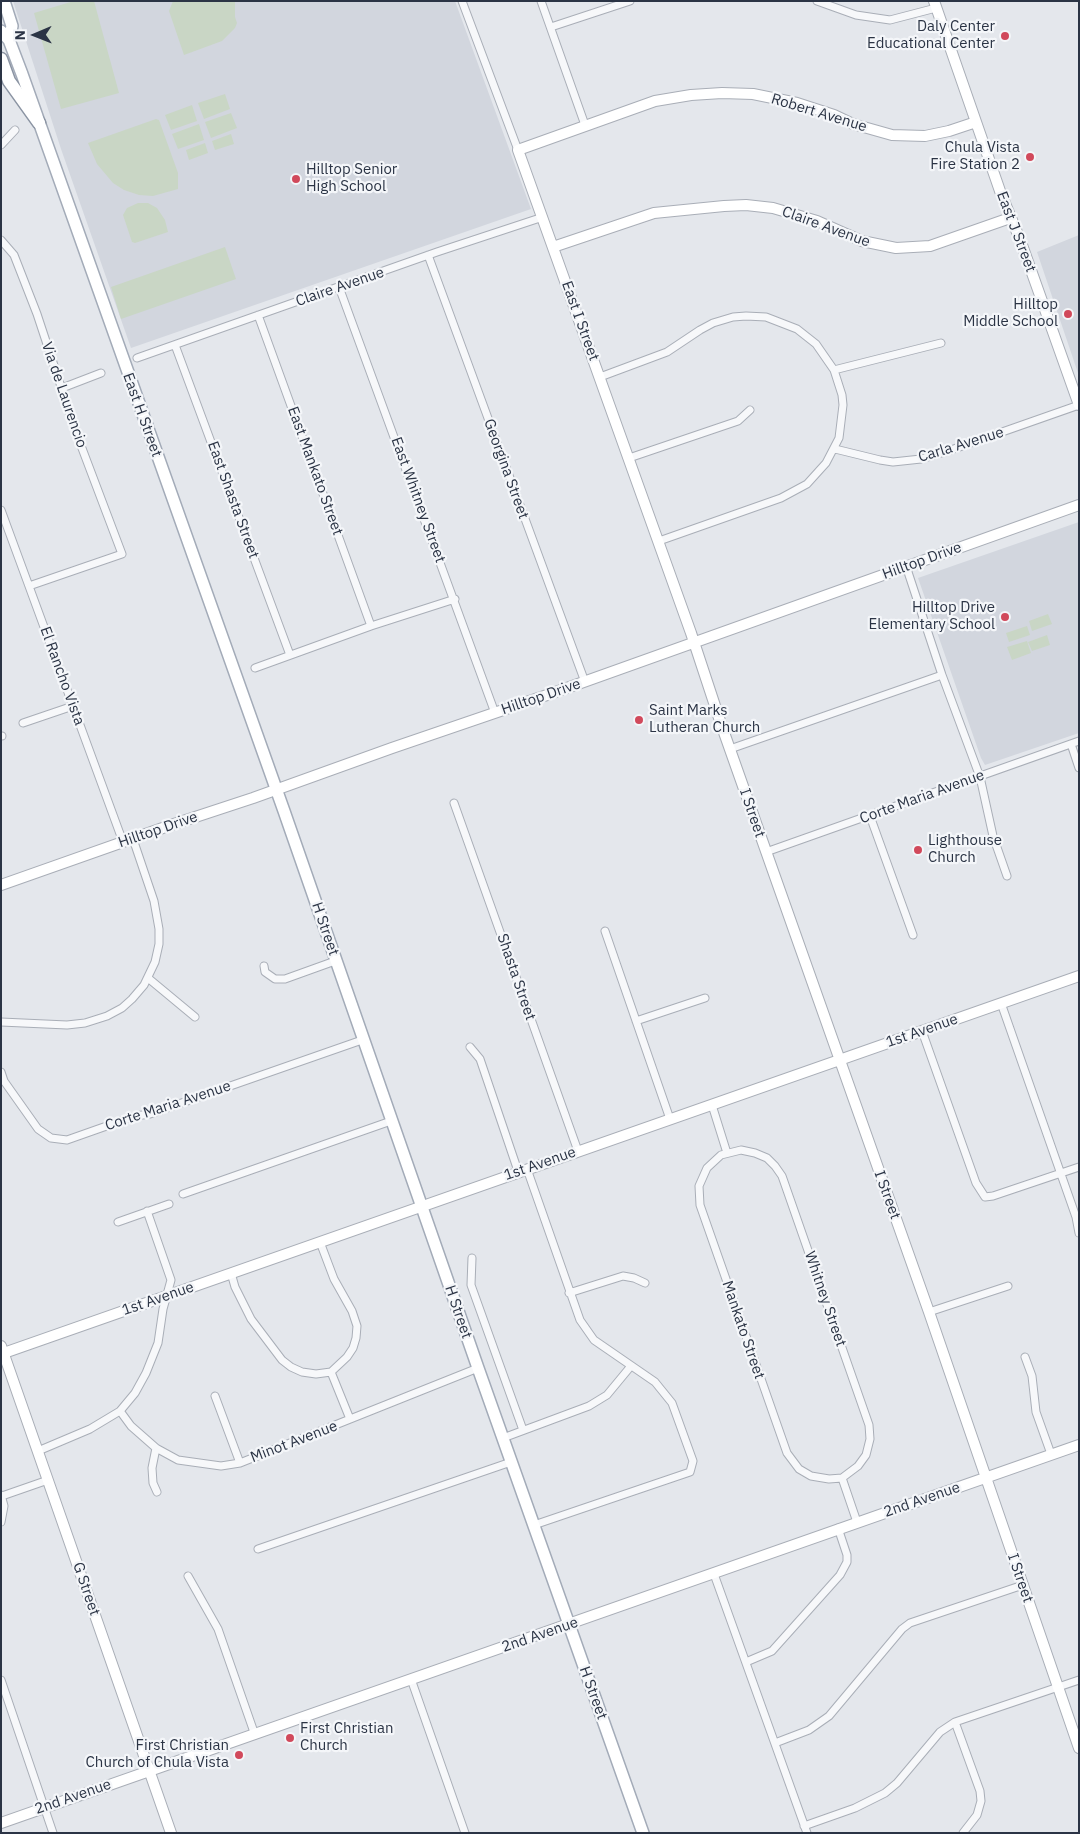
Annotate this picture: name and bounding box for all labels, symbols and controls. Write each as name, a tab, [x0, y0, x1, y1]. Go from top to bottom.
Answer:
north arrow	[10, 10, 60, 60]
place label: Daly Center Educational Center	[867, 18, 995, 53]
text: N	[11, 30, 29, 40]
marker: Daly Center Educational Center	[999, 30, 1011, 42]
street label: Robert Avenue	[769, 90, 869, 136]
place label: Chula Vista Fire Station 2	[930, 139, 1020, 174]
marker: Chula Vista Fire Station 2	[1024, 151, 1036, 163]
place label: Hilltop Senior High School	[306, 161, 397, 196]
marker: Hilltop Senior High School	[290, 173, 302, 185]
street label: East J Street	[992, 189, 1040, 275]
street label: Claire Avenue	[779, 203, 873, 251]
street label: Claire Avenue	[293, 263, 387, 311]
street label: East I Street	[557, 279, 603, 363]
place label: Hilltop Middle School	[963, 296, 1058, 331]
marker: Hilltop Middle School	[1062, 308, 1074, 320]
street label: Via de Laurencio	[37, 340, 91, 450]
street label: East H Street	[118, 371, 166, 459]
street label: East Mankato Street	[283, 404, 347, 538]
street label: Georgina Street	[480, 417, 532, 521]
street label: Carla Avenue	[916, 423, 1006, 467]
street label: East Whitney Street	[387, 435, 449, 565]
street label: East Shasta Street	[203, 439, 263, 561]
street label: Hilltop Drive	[880, 538, 964, 584]
place label: Hilltop Drive Elementary School	[868, 599, 995, 634]
marker: Hilltop Drive Elementary School	[999, 611, 1011, 623]
street label: El Rancho Vista	[36, 624, 88, 728]
street label: Hilltop Drive	[499, 675, 583, 719]
place label: Saint Marks Lutheran Church	[649, 702, 760, 737]
marker: Saint Marks Lutheran Church	[633, 714, 645, 726]
street label: Corte Maria Avenue	[857, 766, 987, 828]
street label: I Street	[735, 786, 769, 840]
street label: Hilltop Drive	[116, 808, 200, 852]
place label: Lighthouse Church	[928, 832, 1002, 867]
marker: Lighthouse Church	[912, 844, 924, 856]
street label: H Street	[307, 900, 343, 958]
street label: Shasta Street	[493, 931, 539, 1023]
street label: 1st Avenue	[884, 1010, 960, 1052]
street label: Corte Maria Avenue	[103, 1077, 233, 1135]
street label: 1st Avenue	[502, 1143, 578, 1185]
street label: I Street	[870, 1168, 904, 1222]
street label: Whitney Street	[800, 1249, 850, 1349]
street label: 1st Avenue	[120, 1278, 196, 1320]
street label: Mankato Street	[718, 1278, 768, 1382]
street label: H Street	[440, 1283, 476, 1341]
street label: Minot Avenue	[248, 1417, 340, 1467]
street label: 2nd Avenue	[881, 1478, 963, 1522]
street label: I Street	[1003, 1551, 1037, 1605]
street label: G Street	[69, 1560, 103, 1618]
street label: 2nd Avenue	[499, 1613, 581, 1657]
street label: H Street	[575, 1664, 611, 1722]
place label: First Christian Church	[300, 1720, 393, 1755]
marker: First Christian Church	[284, 1732, 296, 1744]
place label: First Christian Church of Chula Vista	[86, 1737, 229, 1772]
marker: First Christian Church of Chula Vista	[233, 1749, 245, 1761]
street label: 2nd Avenue	[32, 1775, 114, 1819]

